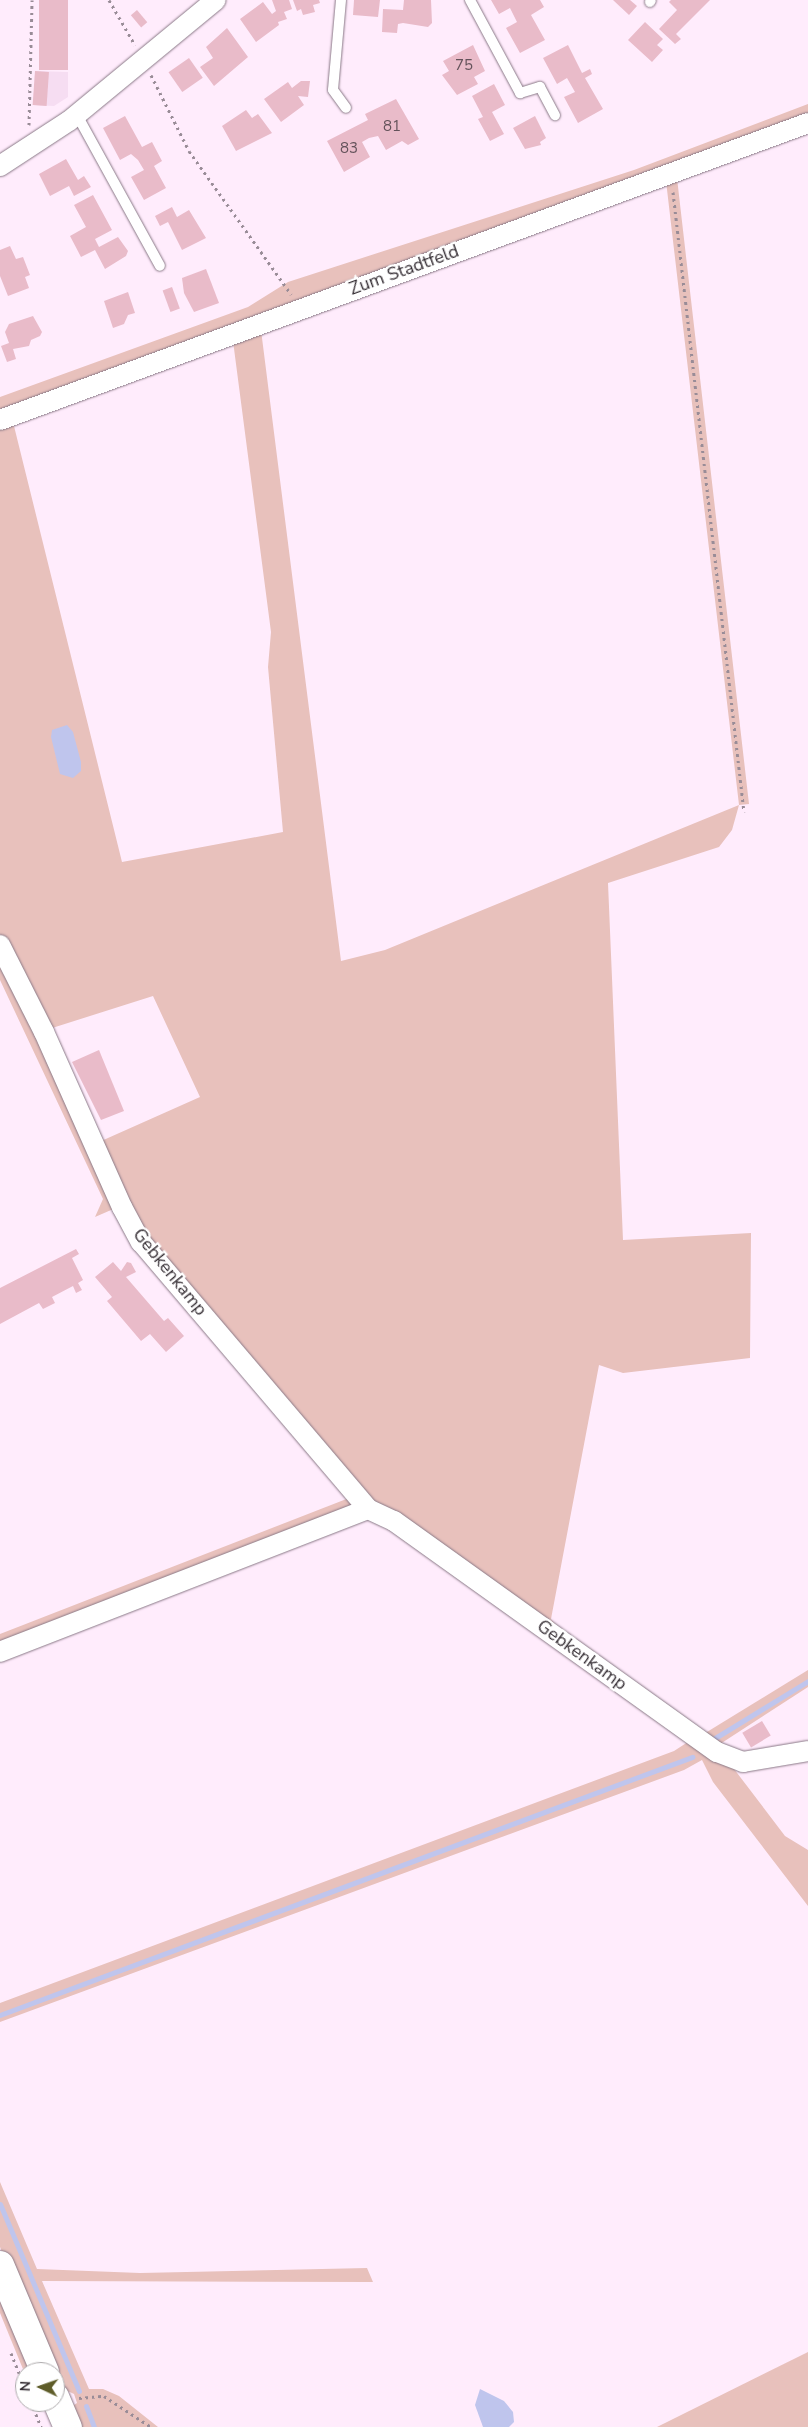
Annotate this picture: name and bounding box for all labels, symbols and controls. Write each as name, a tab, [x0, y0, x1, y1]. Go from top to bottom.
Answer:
house number: 75	[455, 57, 473, 75]
house number: 81	[383, 118, 401, 136]
house number: 83	[340, 140, 358, 158]
street label: Zum Stadtfeld	[346, 240, 462, 300]
street label: Gebkenkamp	[128, 1224, 212, 1320]
street label: Gebkenkamp	[533, 1615, 631, 1695]
north arrow	[15, 2362, 65, 2412]
text: N	[16, 2381, 35, 2392]

